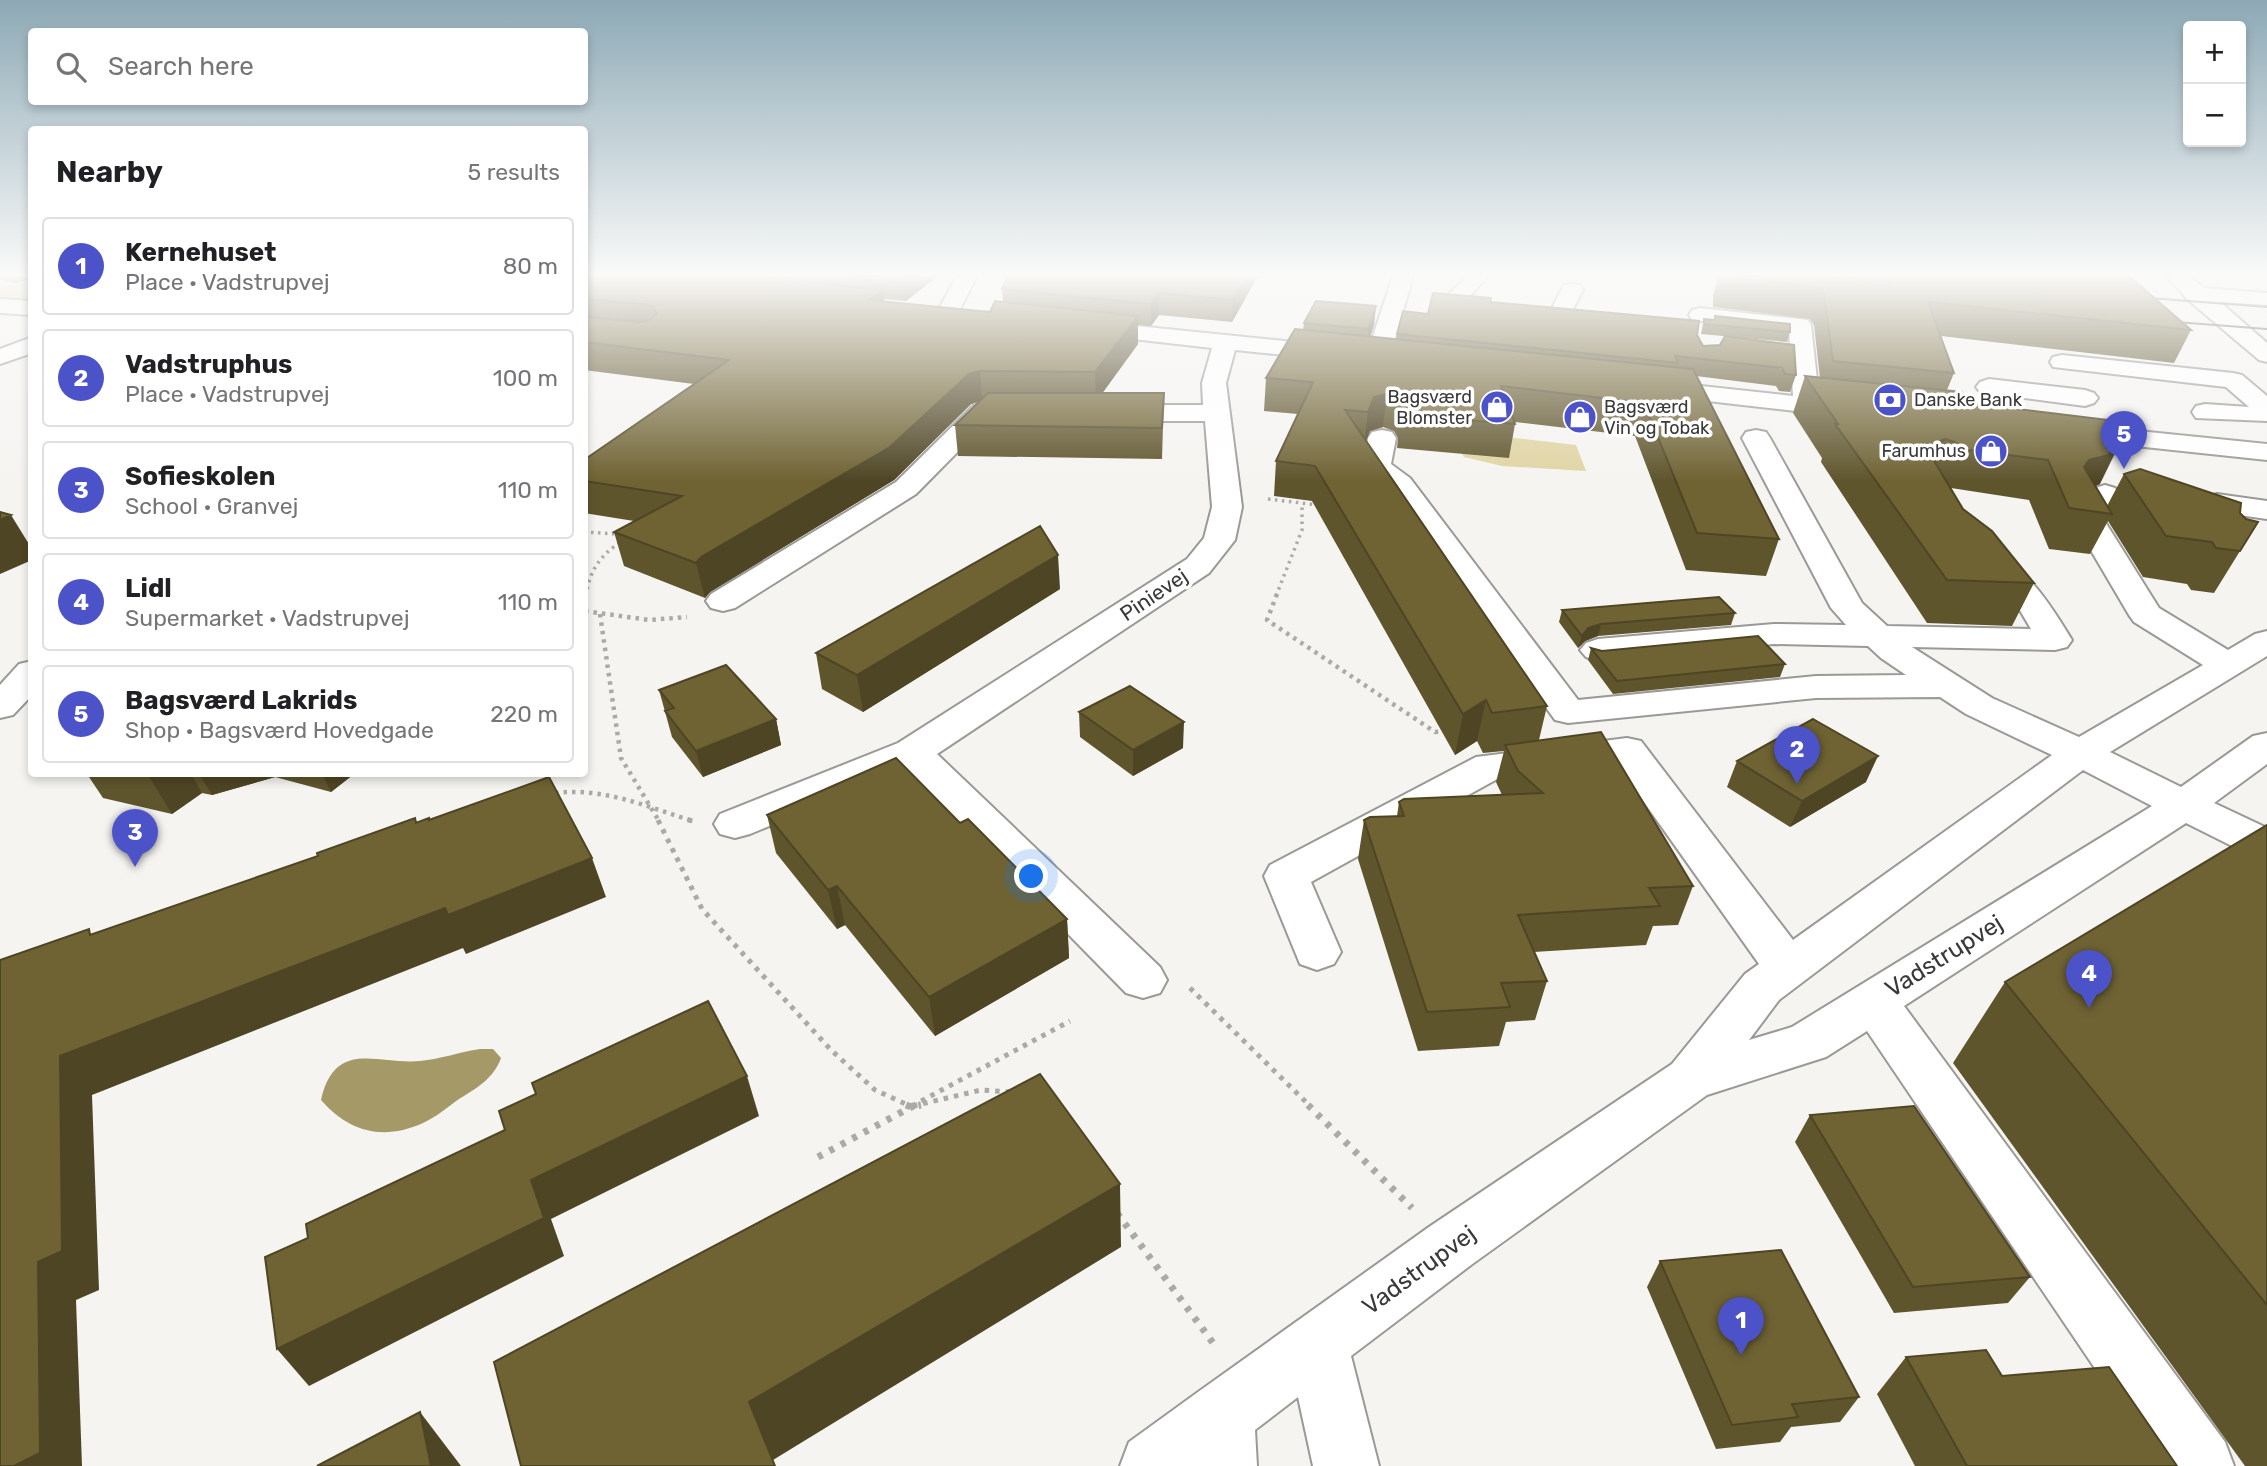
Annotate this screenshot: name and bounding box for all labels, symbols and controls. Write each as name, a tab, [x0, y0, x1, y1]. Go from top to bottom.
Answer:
map controls	[2183, 21, 2246, 147]
button: +	[2183, 21, 2246, 84]
search box	[28, 28, 588, 105]
icon: search	[52, 48, 90, 86]
text: Search here	[108, 51, 254, 82]
button: −	[2183, 84, 2246, 147]
text: Nearby	[56, 154, 163, 190]
text: 5 results	[467, 158, 560, 186]
text: Kernehuset	[125, 237, 276, 268]
text: 1	[75, 252, 87, 280]
text: 80 m	[503, 252, 558, 280]
text: Place · Vadstrupvej	[125, 268, 330, 296]
text: Vadstruphus	[125, 349, 293, 380]
text: 2	[74, 364, 88, 392]
text: 100 m	[493, 364, 558, 392]
text: Place · Vadstrupvej	[125, 380, 330, 408]
bank icon: Danske Bank	[1871, 381, 1909, 419]
place label: Bagsværd Blomster	[1387, 386, 1472, 429]
shop icon: Bagsværd Blomster	[1478, 388, 1516, 426]
place label: Danske Bank	[1914, 389, 2023, 411]
place label: Bagsværd Vin og Tobak	[1604, 396, 1710, 439]
shop icon: Bagsværd Vin og Tobak	[1561, 398, 1599, 436]
pin: 5	[2101, 411, 2147, 469]
shop icon: Farumhus	[1972, 432, 2010, 470]
place label: Farumhus	[1881, 440, 1966, 462]
text: Sofieskolen	[125, 461, 275, 492]
text: 3	[73, 476, 89, 504]
text: 110 m	[498, 476, 558, 504]
text: School · Granvej	[125, 492, 298, 520]
street label: Pinievej	[1115, 563, 1192, 626]
text: Lidl	[125, 573, 172, 604]
text: 4	[73, 588, 89, 616]
text: 110 m	[498, 588, 558, 616]
text: Supermarket · Vadstrupvej	[125, 604, 409, 632]
text: Bagsværd Lakrids	[125, 685, 357, 716]
text: 5	[74, 700, 88, 728]
text: 220 m	[490, 700, 558, 728]
text: Shop · Bagsværd Hovedgade	[125, 716, 434, 744]
pin: 2	[1774, 726, 1820, 784]
pin: 3	[112, 809, 158, 867]
your location	[1014, 859, 1048, 893]
street label: Vadstrupvej	[1880, 909, 2008, 1003]
pin: 4	[2066, 950, 2112, 1008]
street label: Vadstrupvej	[1357, 1219, 1481, 1321]
pin: 1	[1718, 1297, 1764, 1355]

